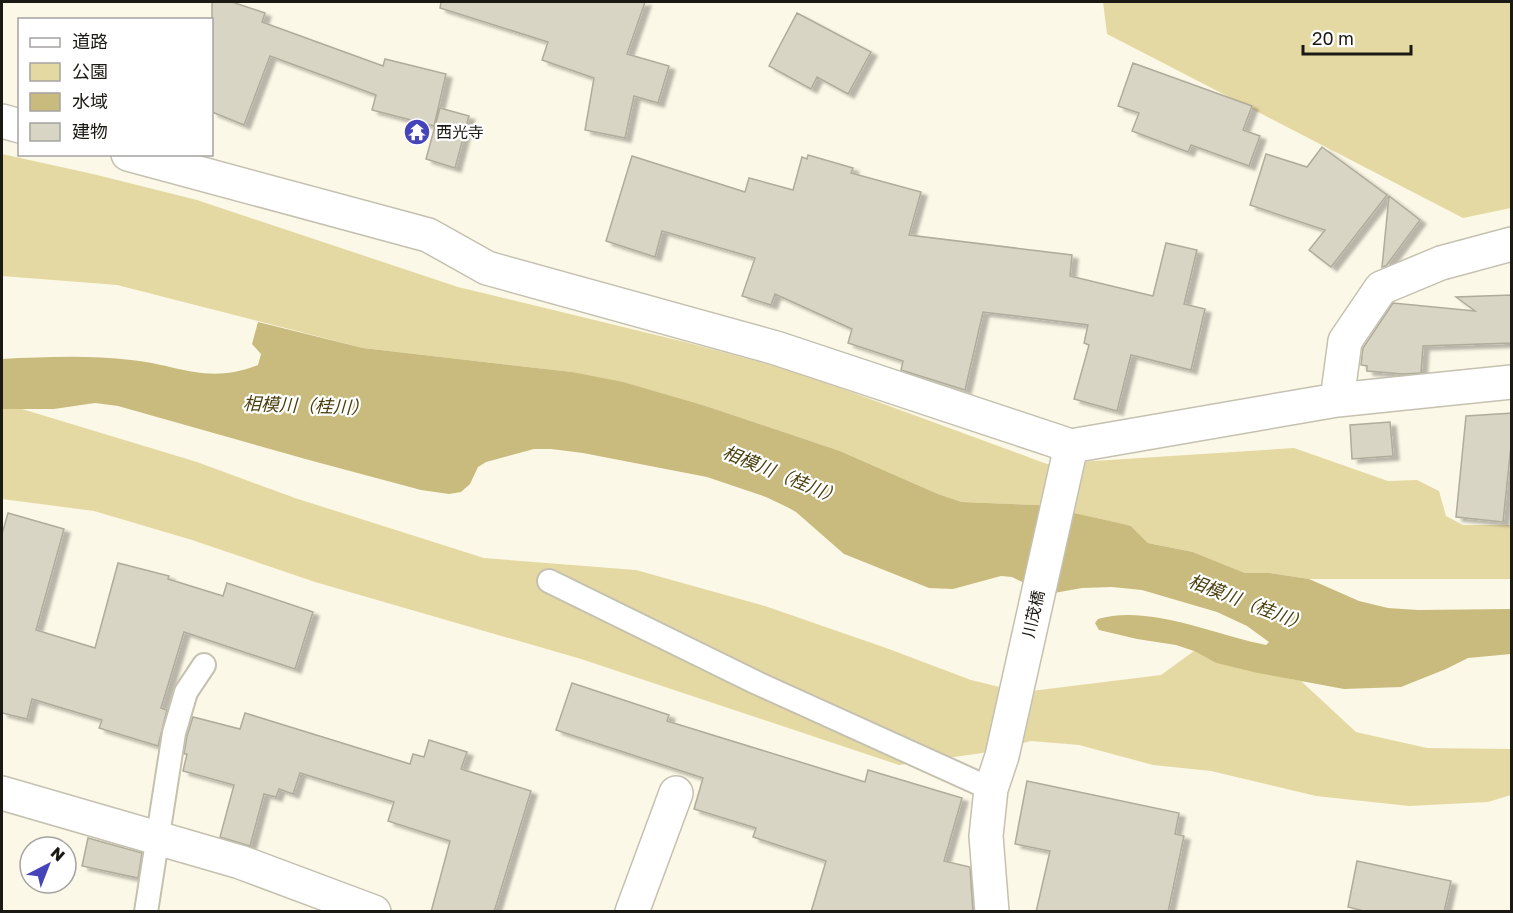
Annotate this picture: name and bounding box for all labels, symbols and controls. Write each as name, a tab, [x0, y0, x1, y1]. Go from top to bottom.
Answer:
legend	[18, 18, 213, 156]
scale bar	[1303, 18, 1411, 56]
text: 20 m	[1312, 27, 1354, 49]
text: 道路	[72, 30, 108, 52]
text: 公園	[72, 60, 108, 82]
text: 水域	[72, 90, 108, 112]
temple icon: 西光寺	[402, 117, 432, 147]
text: 建物	[72, 120, 108, 142]
place label: 西光寺	[436, 122, 484, 142]
water label: 相模川（桂川）	[243, 392, 369, 418]
water label: 相模川（桂川）	[720, 440, 845, 508]
water label: 相模川（桂川）	[1186, 569, 1311, 635]
street label: 川茂橋	[1018, 588, 1048, 640]
north arrow	[18, 835, 78, 895]
text: N	[47, 842, 69, 865]

